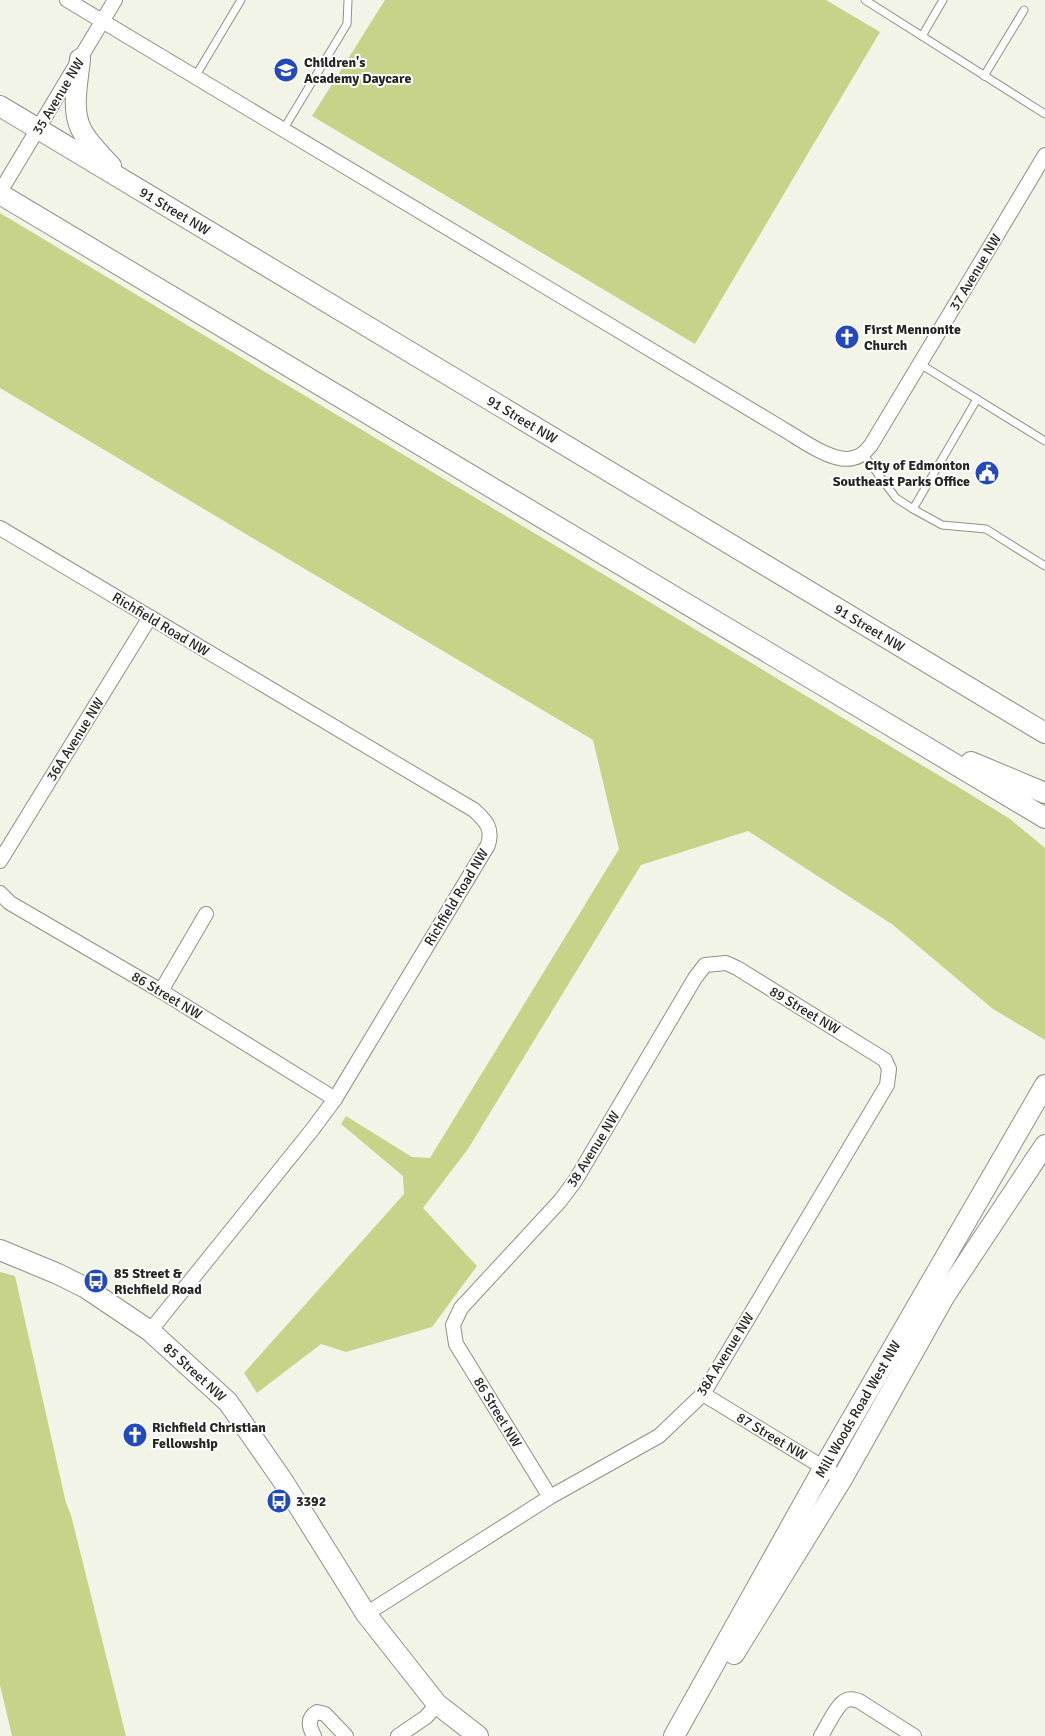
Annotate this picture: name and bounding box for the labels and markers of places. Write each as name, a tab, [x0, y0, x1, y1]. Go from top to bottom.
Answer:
place label: Children's Academy Daycare	[304, 54, 411, 87]
school or university icon: Children's Academy Daycare	[273, 57, 299, 83]
place label: First Mennonite Church	[864, 321, 961, 354]
church icon: First Mennonite Church	[834, 324, 860, 350]
place label: City of Edmonton Southeast Parks Office	[833, 457, 970, 490]
public building icon: City of Edmonton Southeast Parks Office	[974, 460, 1000, 486]
place label: 85 Street & Richfield Road	[114, 1265, 202, 1298]
bus stop icon: 85 Street & Richfield Road	[83, 1268, 109, 1294]
place label: Richfield Christian Fellowship	[152, 1419, 266, 1452]
church icon: Richfield Christian Fellowship	[122, 1422, 148, 1448]
bus stop icon: 3392	[266, 1488, 292, 1514]
place label: 3392	[296, 1493, 326, 1510]

